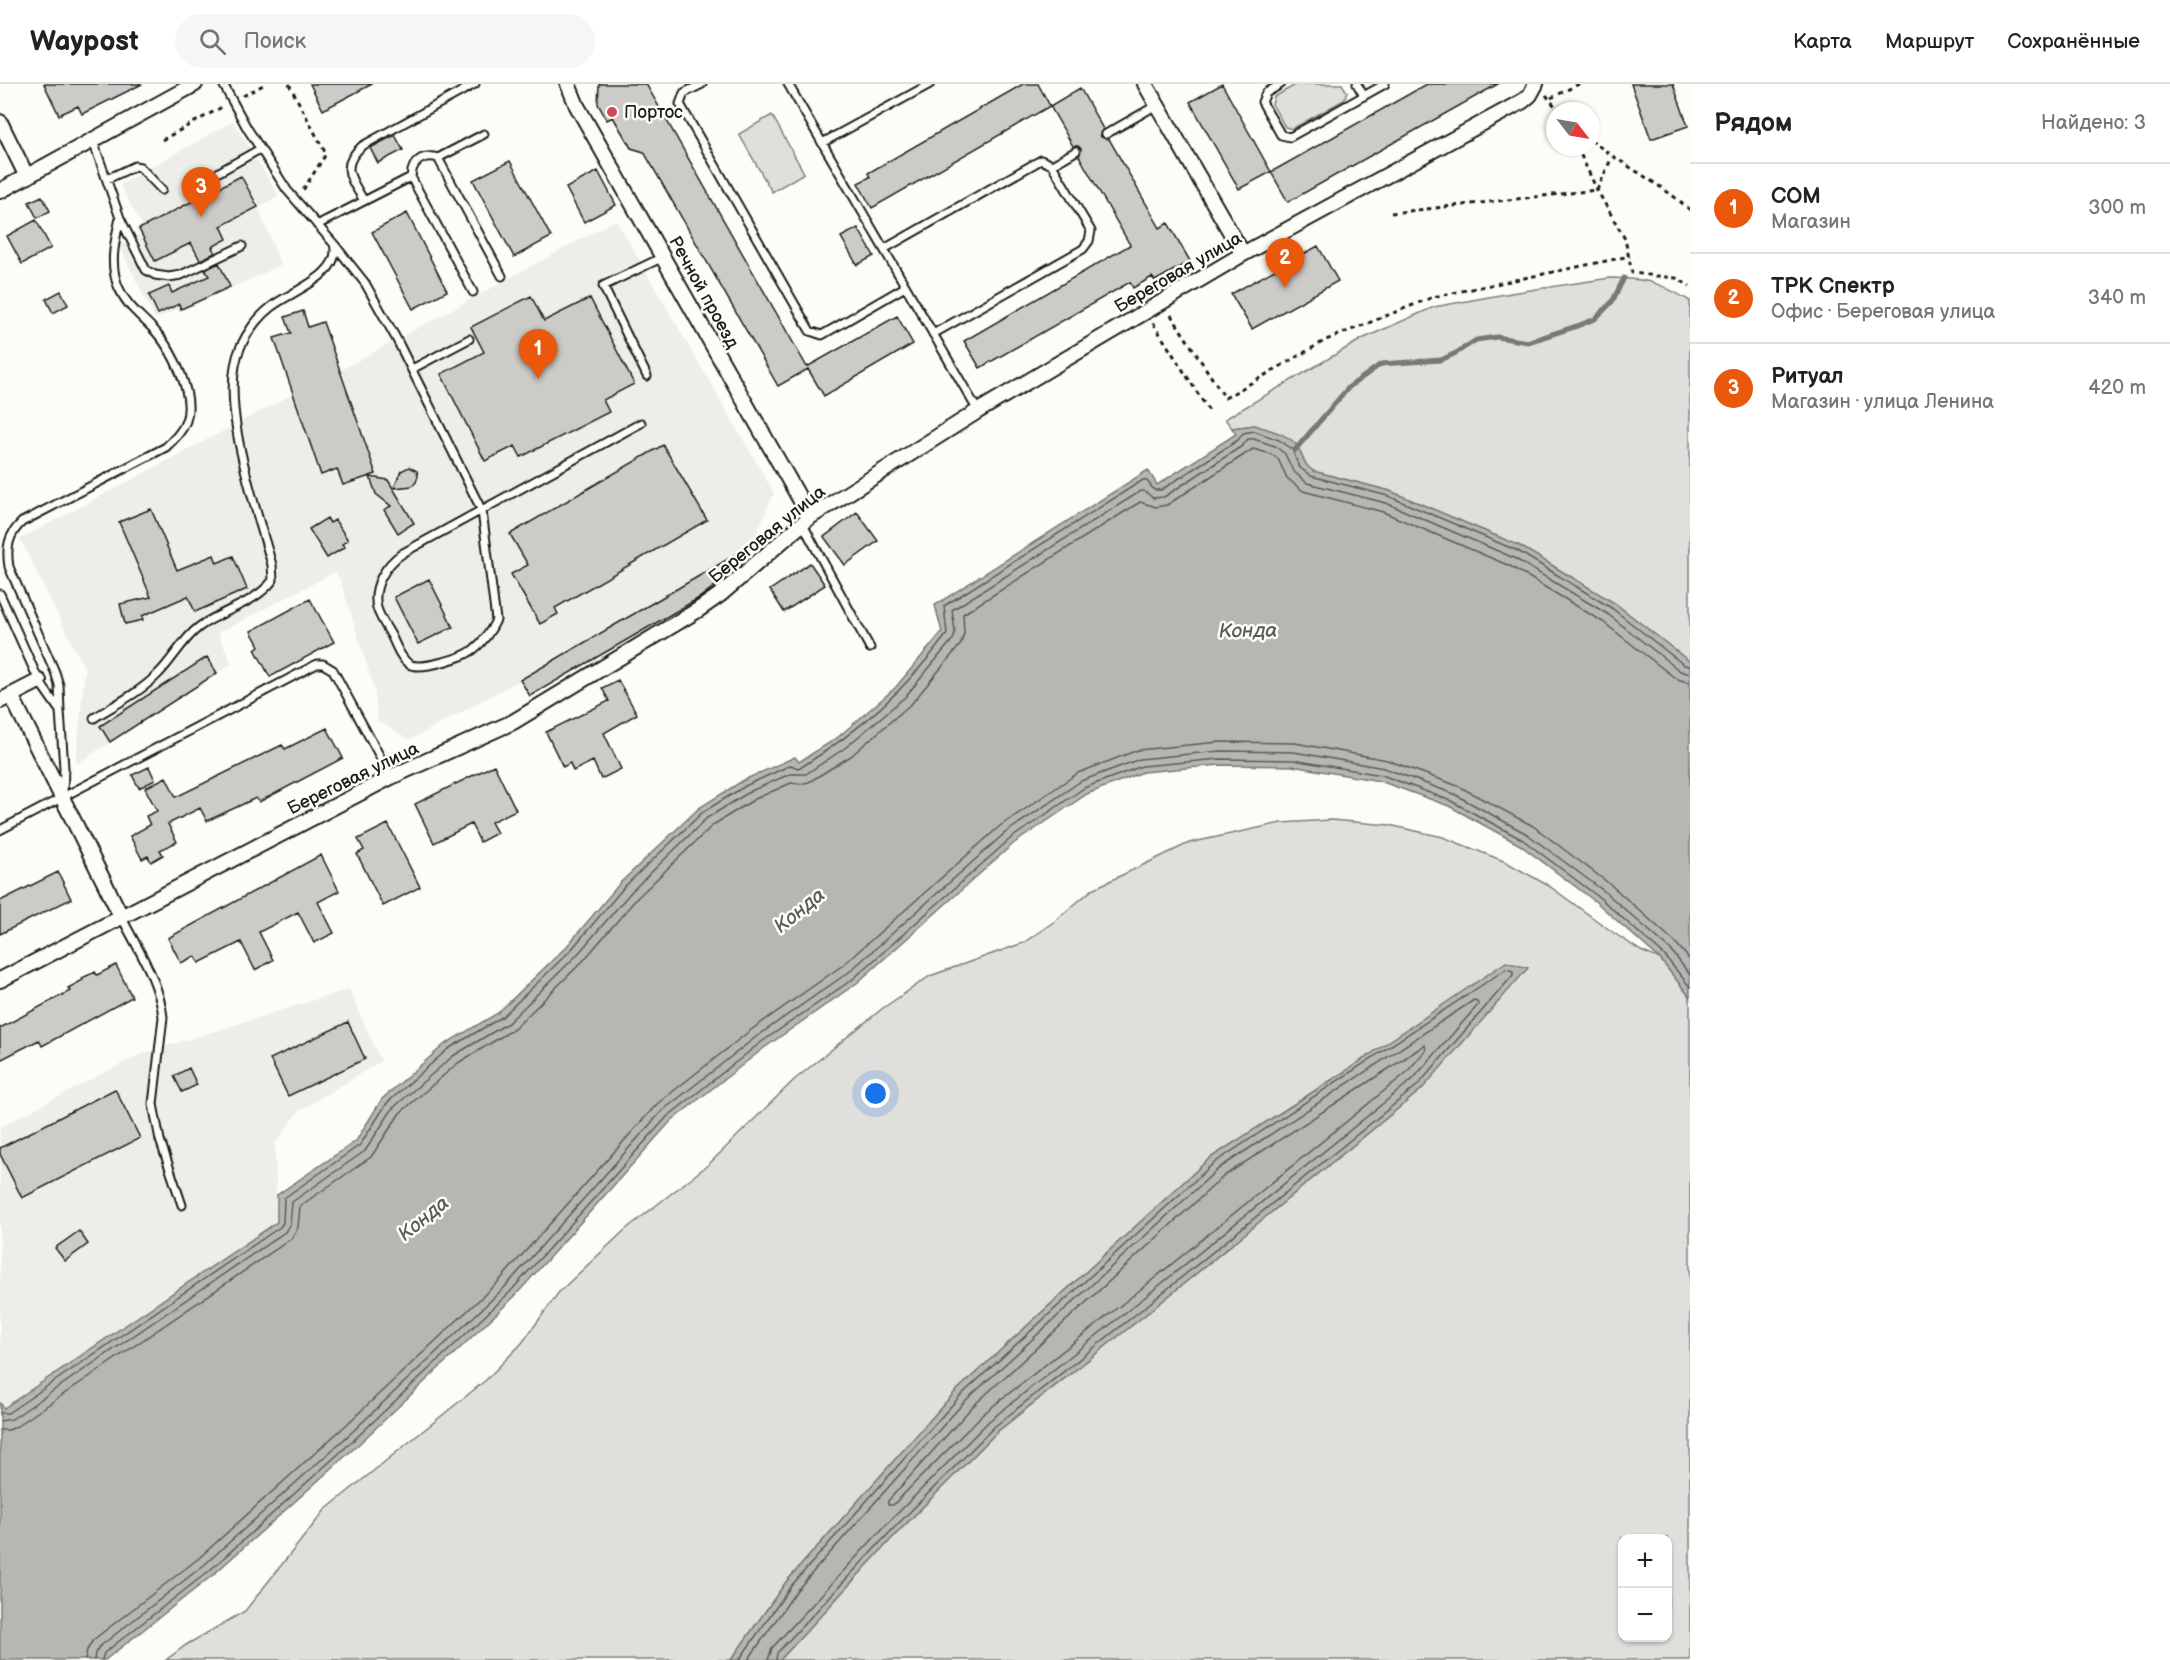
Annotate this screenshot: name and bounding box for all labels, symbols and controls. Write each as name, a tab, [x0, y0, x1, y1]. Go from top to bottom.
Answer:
search box	[175, 14, 595, 68]
text: Waypost	[30, 25, 139, 58]
icon: search	[196, 25, 229, 58]
text: Поиск	[244, 28, 306, 55]
text: Карта	[1793, 29, 1852, 54]
text: Маршрут	[1885, 29, 1974, 54]
text: Сохранённые	[2007, 29, 2140, 54]
place label: Портос	[624, 102, 683, 123]
north arrow	[1546, 102, 1600, 156]
marker: Портос	[605, 105, 619, 119]
text: Рядом	[1714, 108, 1792, 139]
text: Найдено: 3	[2041, 111, 2146, 135]
pin: 3	[182, 168, 220, 217]
text: СОМ	[1771, 183, 1821, 210]
text: 1	[1729, 196, 1738, 220]
text: 300 m	[2088, 196, 2146, 220]
text: Магазин	[1771, 210, 1851, 234]
street label: Береговая улица	[1111, 227, 1246, 317]
street label: Речной проезд	[664, 232, 743, 352]
pin: 2	[1266, 238, 1304, 288]
text: ТРК Спектр	[1771, 273, 1895, 300]
text: 2	[1728, 286, 1739, 310]
text: 340 m	[2088, 286, 2146, 310]
text: Офис · Береговая улица	[1771, 300, 1995, 324]
pin: 1	[518, 330, 558, 379]
text: Ритуал	[1771, 363, 1843, 390]
text: 3	[1728, 376, 1739, 400]
text: 420 m	[2088, 376, 2146, 400]
text: Магазин · улица Ленина	[1771, 390, 1994, 414]
street label: Береговая улица	[705, 481, 830, 588]
water label: Конда	[1218, 618, 1278, 644]
street label: Береговая улица	[284, 737, 423, 819]
water label: Конда	[769, 883, 830, 939]
your location	[861, 1079, 890, 1108]
water label: Конда	[393, 1191, 454, 1247]
map controls	[1618, 1534, 1672, 1642]
button: +	[1618, 1534, 1672, 1588]
button: −	[1618, 1588, 1672, 1642]

